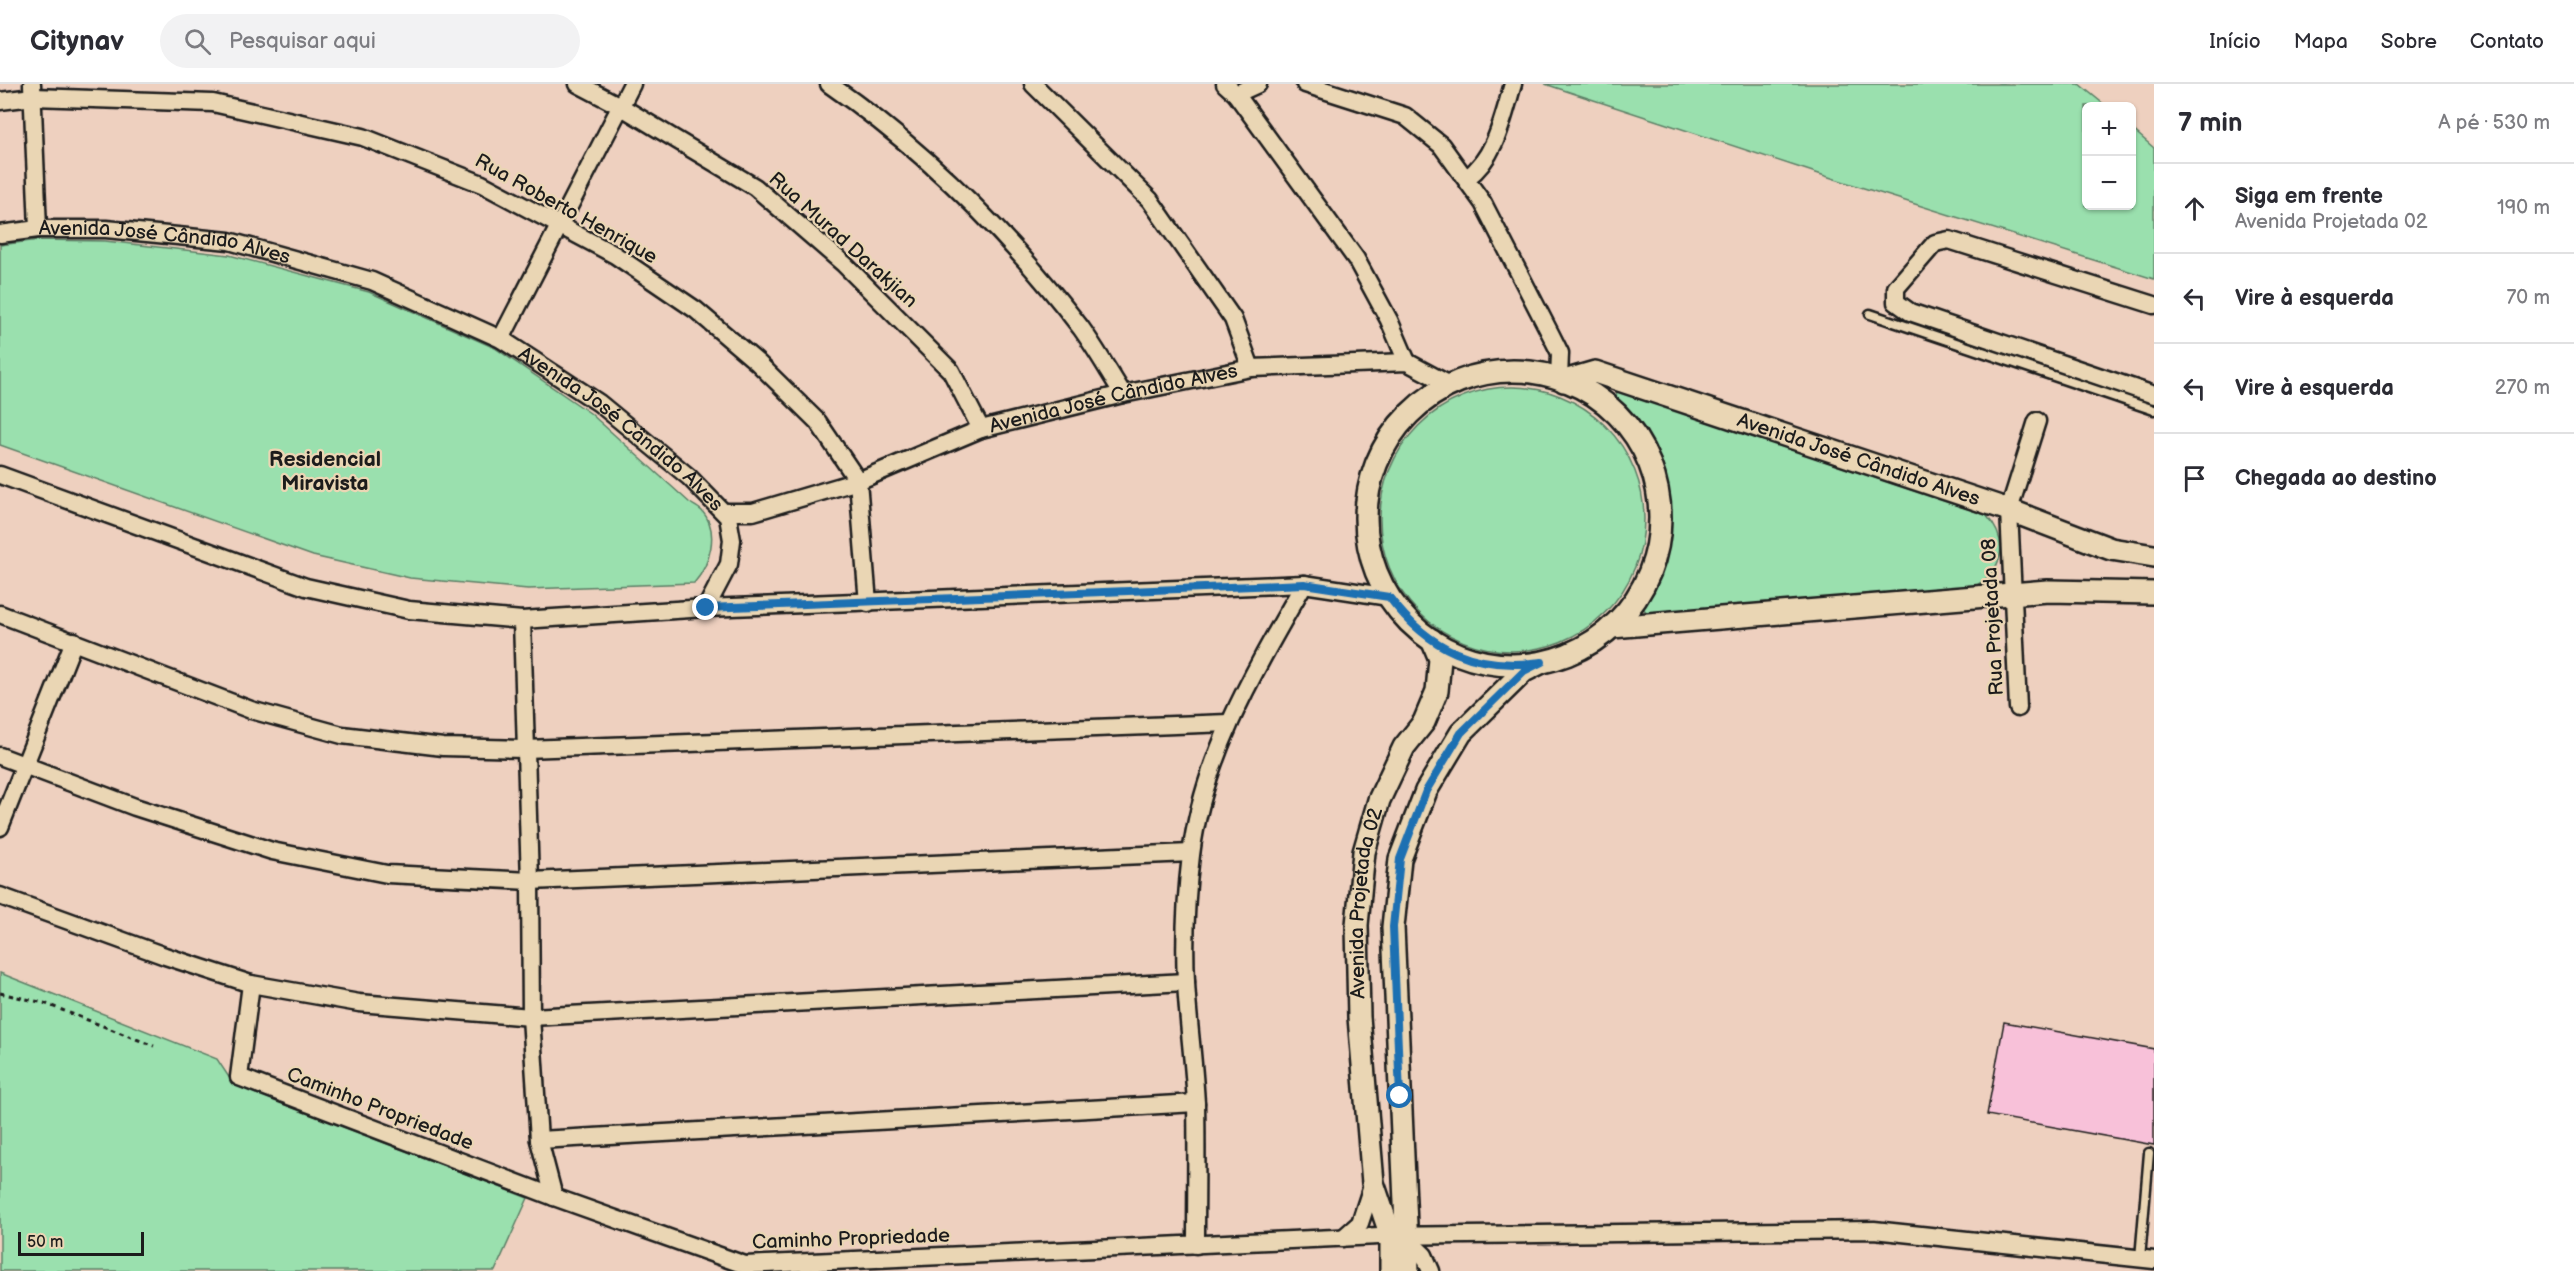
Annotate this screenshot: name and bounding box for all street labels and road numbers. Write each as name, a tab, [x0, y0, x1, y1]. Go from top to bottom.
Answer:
street label: Rua Roberto Henrique	[471, 149, 662, 269]
street label: Rua Murad Darakjian	[764, 167, 922, 313]
street label: Avenida José Cândido Alves	[39, 217, 293, 270]
street label: Avenida José Cândido Alves	[514, 342, 728, 517]
street label: Avenida José Cândido Alves	[987, 359, 1240, 439]
street label: Avenida José Cândido Alves	[1734, 408, 1983, 511]
street label: Rua Projetada 08	[1977, 538, 2009, 696]
street label: Avenida Projetada 02	[1345, 805, 1388, 999]
street label: Caminho Propriedade	[283, 1062, 477, 1156]
street label: Caminho Propriedade	[752, 1224, 951, 1254]

